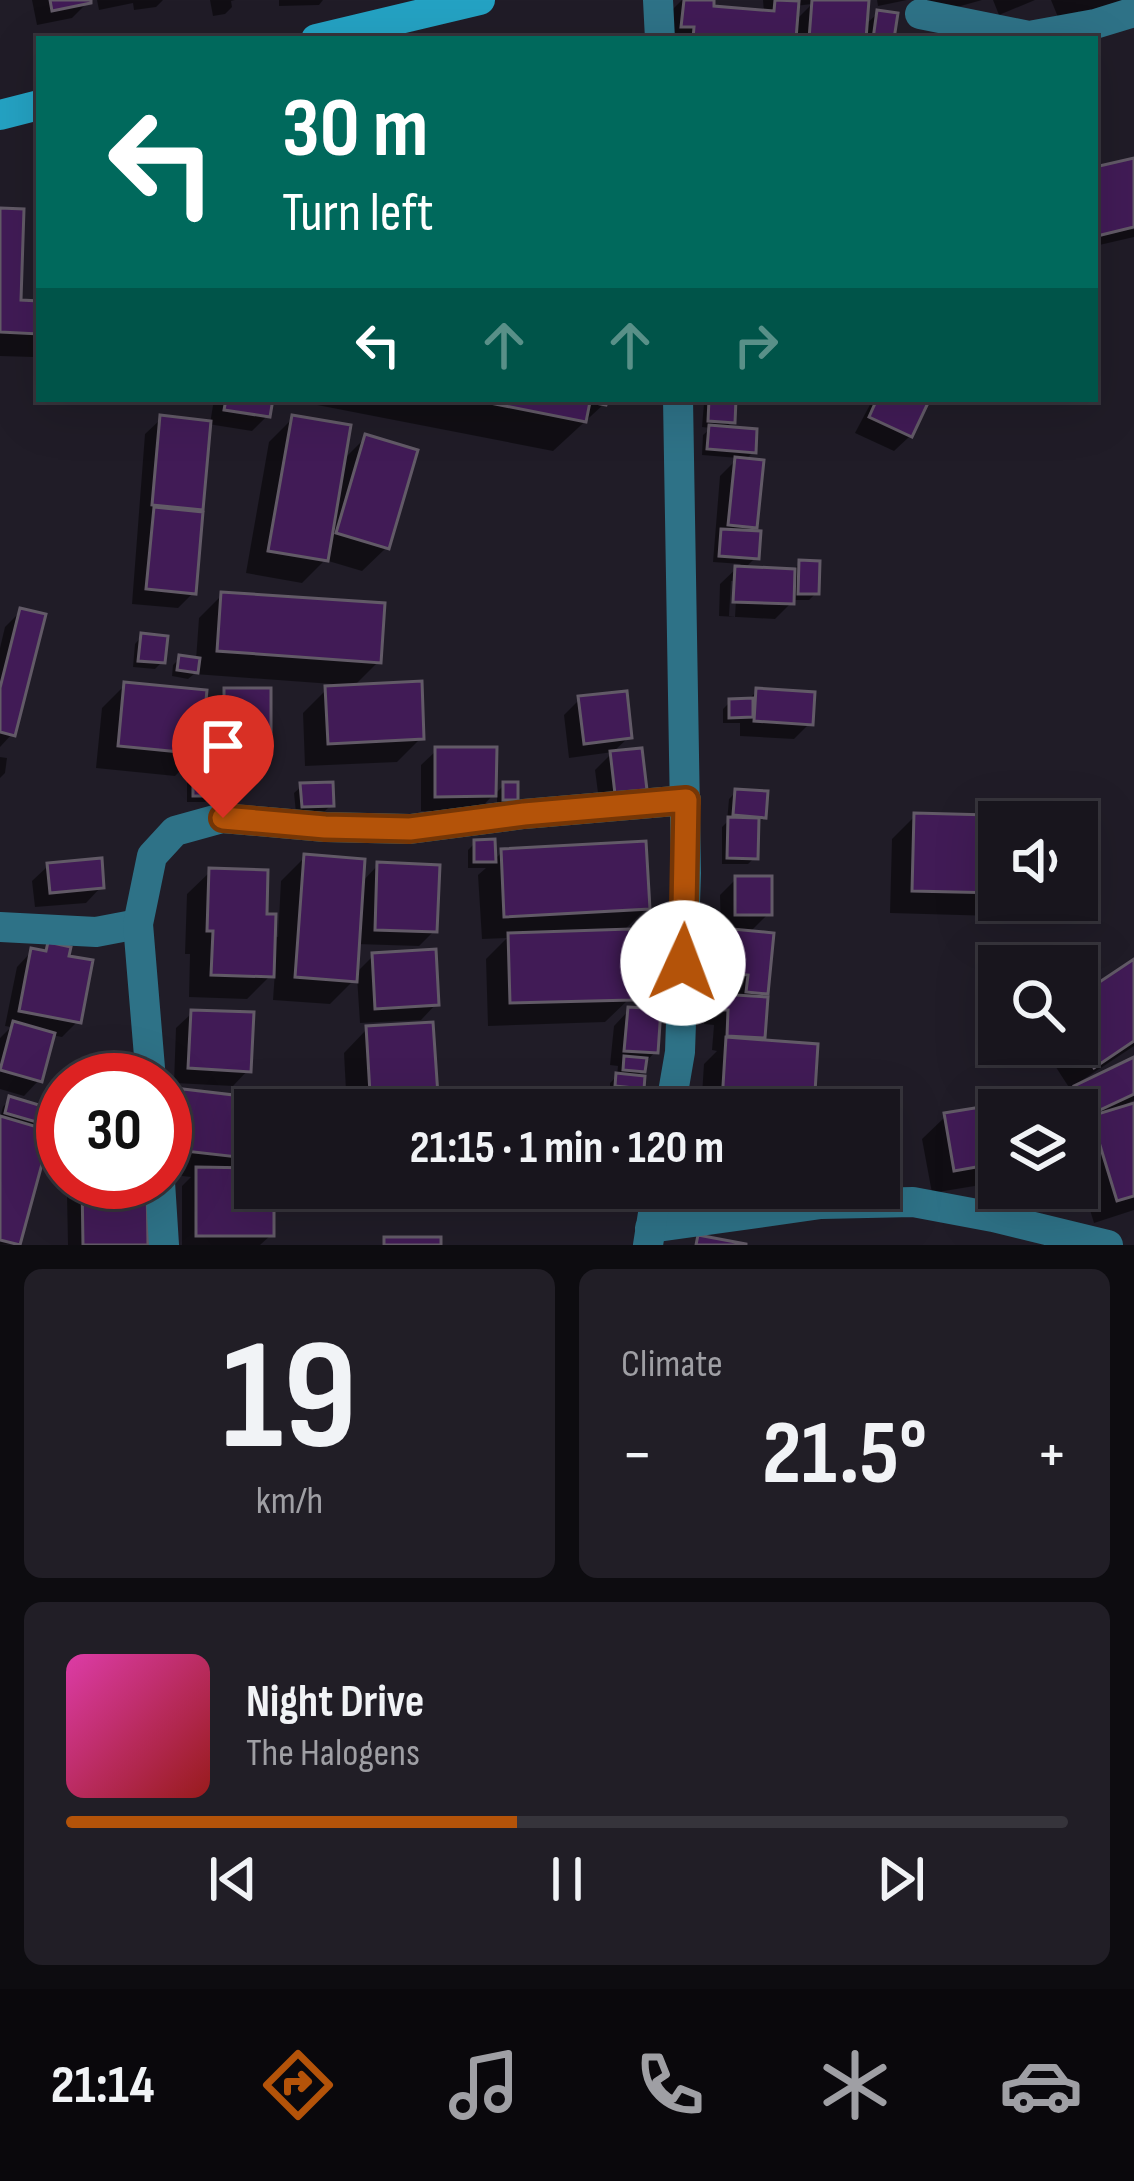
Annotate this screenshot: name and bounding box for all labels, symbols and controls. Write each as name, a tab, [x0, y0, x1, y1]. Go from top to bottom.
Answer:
text: 30 m	[282, 79, 428, 180]
icon: left	[84, 84, 240, 240]
text: Turn left	[282, 181, 434, 246]
icon: left	[345, 312, 411, 378]
icon: ahead	[471, 312, 537, 378]
icon: ahead	[597, 312, 663, 378]
icon: right	[723, 312, 789, 378]
pin	[172, 695, 274, 818]
icon: arrive	[190, 713, 256, 779]
map controls	[978, 801, 1098, 1209]
button: sound	[978, 801, 1098, 921]
position arrow	[620, 900, 746, 1026]
button: search	[978, 945, 1098, 1065]
speed limit sign: 30	[36, 1053, 192, 1209]
button: layers	[978, 1089, 1098, 1209]
text: 21:15 · 1 min · 120 m	[410, 1121, 724, 1176]
text: 19	[222, 1306, 357, 1493]
text: Climate	[621, 1341, 723, 1388]
text: 21.5°	[762, 1401, 927, 1509]
text: −	[621, 1416, 653, 1495]
text: +	[1036, 1416, 1068, 1495]
text: km/h	[256, 1478, 323, 1525]
text: Night Drive	[246, 1675, 424, 1730]
text: The Halogens	[246, 1730, 420, 1777]
icon: previous	[200, 1846, 266, 1912]
icon: pause	[534, 1846, 600, 1912]
icon: next	[868, 1846, 934, 1912]
icon: directions	[256, 2043, 340, 2127]
icon: music	[442, 2043, 526, 2127]
icon: phone	[628, 2043, 712, 2127]
icon: climate	[813, 2043, 897, 2127]
icon: car	[999, 2043, 1083, 2127]
text: 21:14	[51, 2053, 155, 2118]

